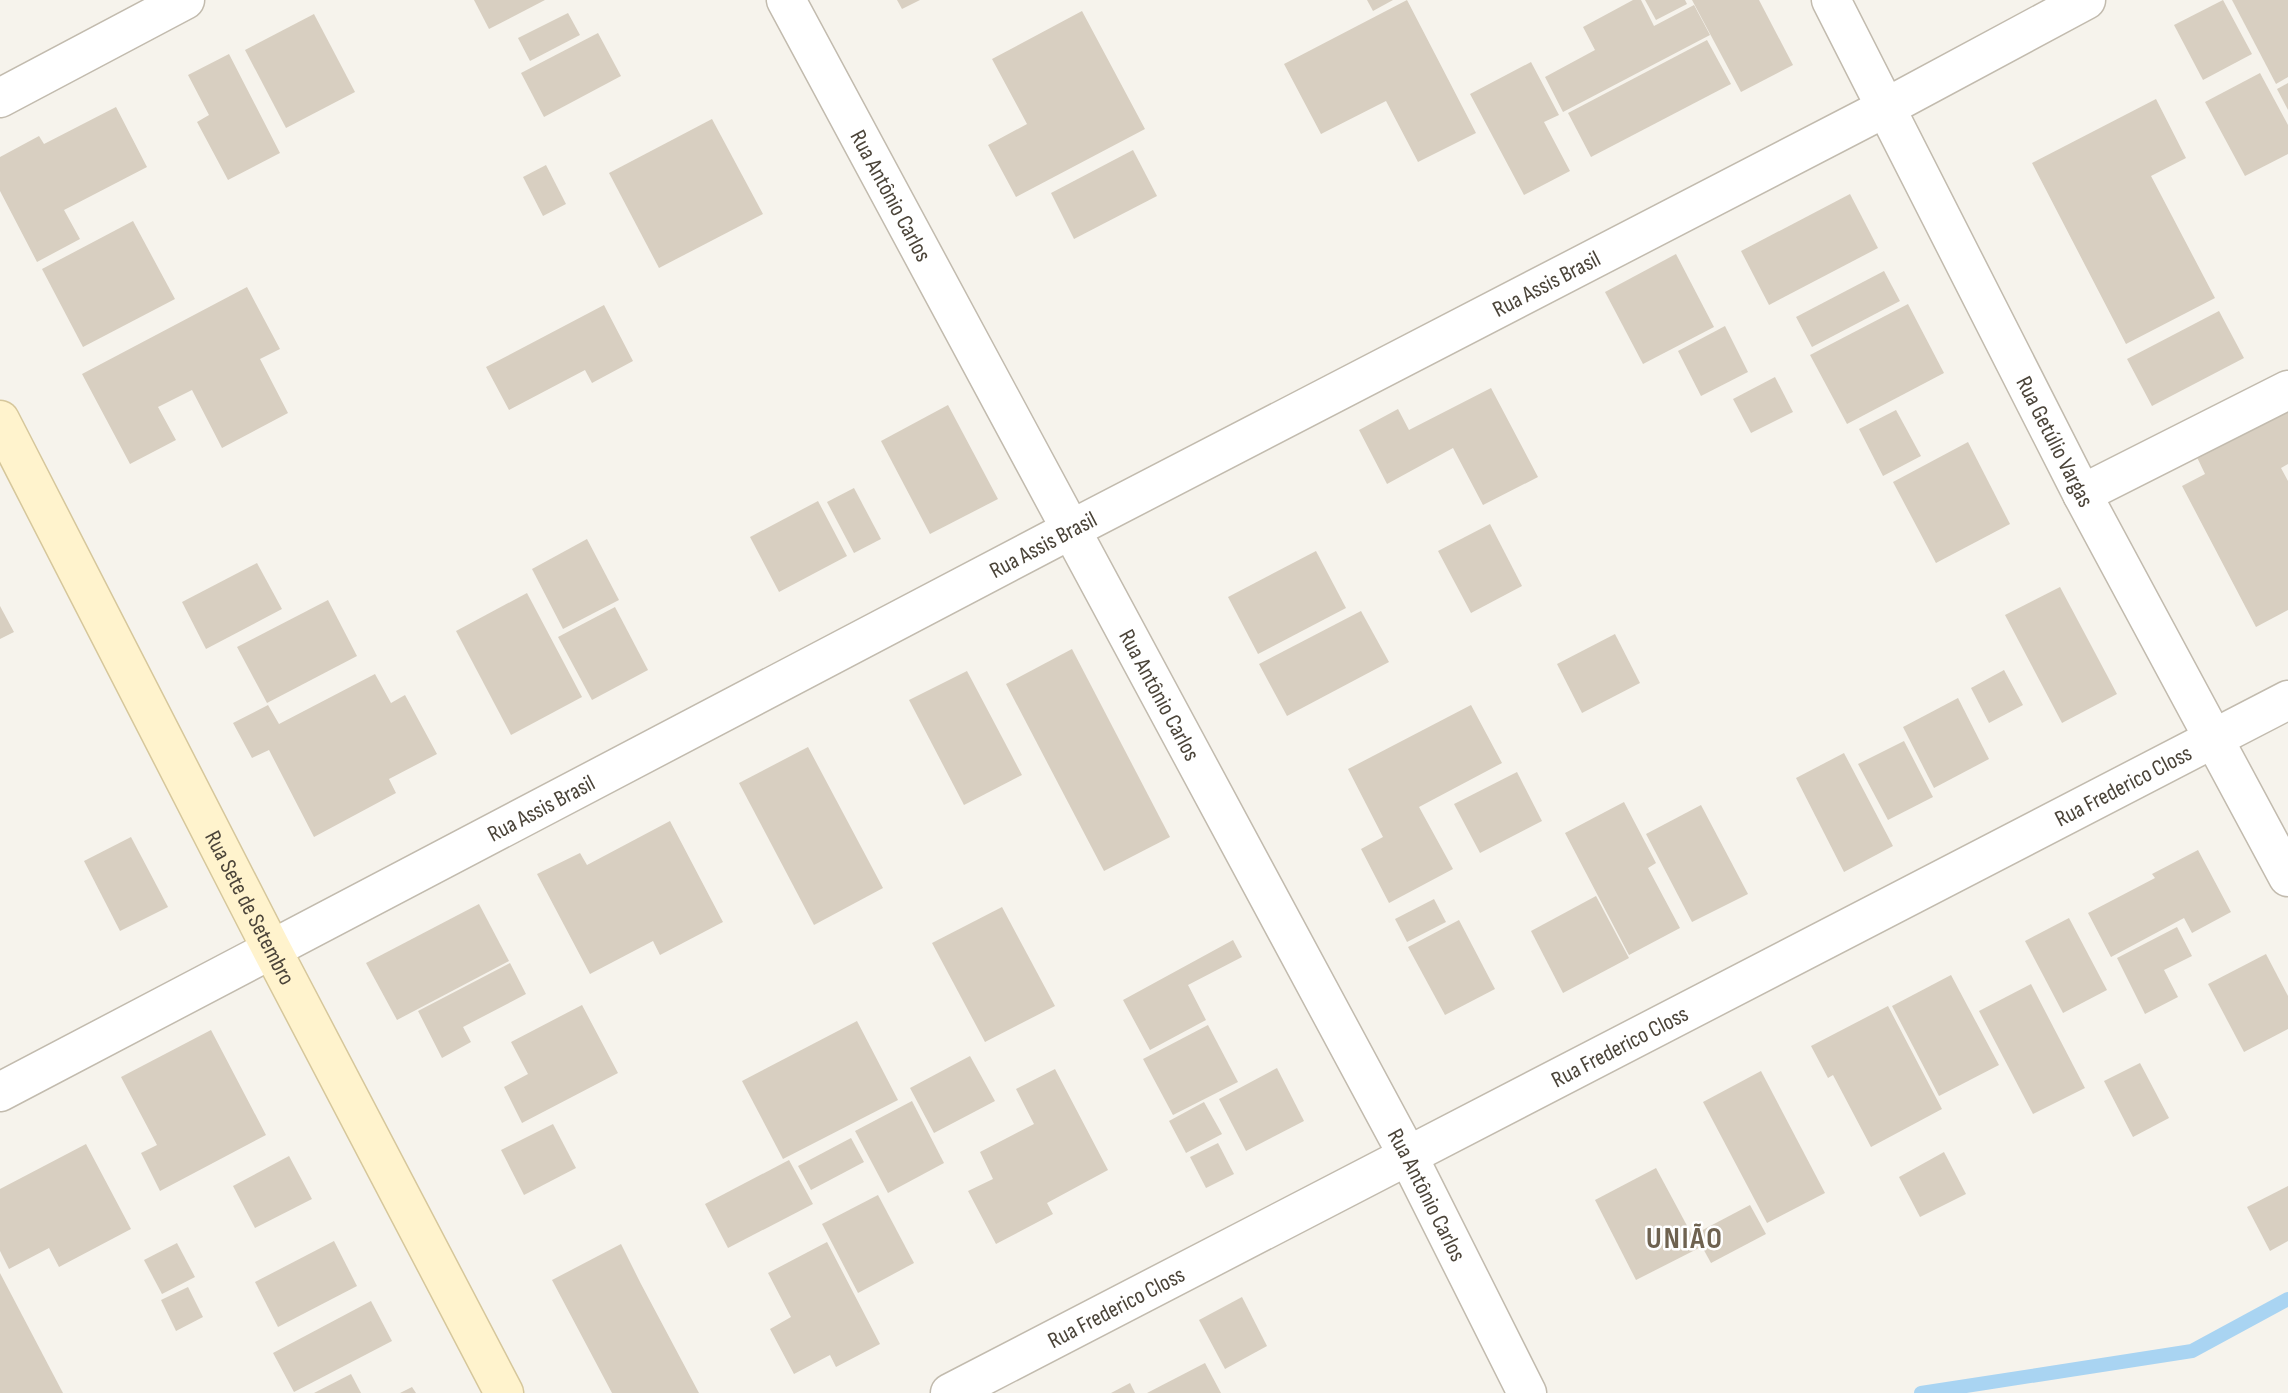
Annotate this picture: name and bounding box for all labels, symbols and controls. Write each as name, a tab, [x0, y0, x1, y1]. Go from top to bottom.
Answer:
street label: Rua Antônio Carlos	[844, 125, 937, 267]
street label: Rua Assis Brasil	[1488, 245, 1605, 324]
street label: Rua Getúlio Vargas	[2009, 372, 2099, 512]
street label: Rua Assis Brasil	[985, 506, 1102, 585]
street label: Rua Antônio Carlos	[1112, 625, 1206, 766]
street label: Rua Frederico Closs	[2050, 739, 2197, 833]
street label: Rua Assis Brasil	[483, 769, 600, 848]
street label: Rua Sete de Setembro	[198, 826, 301, 990]
street label: Rua Frederico Closs	[1547, 1000, 1693, 1094]
street label: Rua Antônio Carlos	[1381, 1124, 1472, 1266]
district label: UNIÃO	[1646, 1221, 1724, 1257]
street label: Rua Frederico Closs	[1043, 1261, 1190, 1355]

